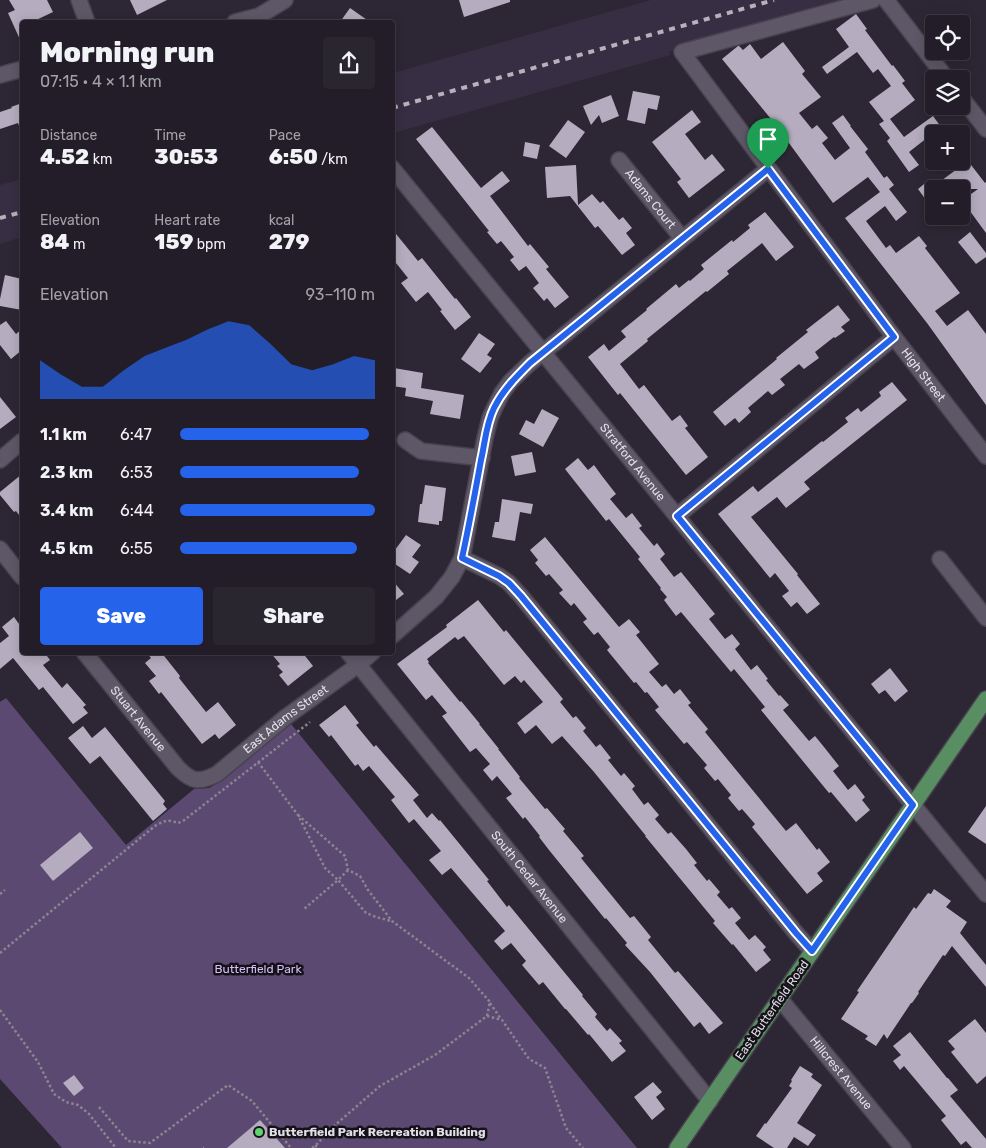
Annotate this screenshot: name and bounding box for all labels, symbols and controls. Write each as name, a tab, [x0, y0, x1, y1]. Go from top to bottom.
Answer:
map controls	[925, 15, 970, 225]
button: locate	[925, 15, 970, 60]
text: Morning run	[40, 36, 214, 69]
button: share	[323, 37, 375, 89]
button: layers	[925, 70, 970, 115]
text: 07:15 · 4 × 1.1 km	[40, 72, 162, 91]
pin	[747, 118, 789, 169]
icon: arrive	[754, 125, 782, 153]
button: +	[925, 125, 970, 170]
text: Distance	[40, 127, 97, 144]
text: Time	[154, 127, 186, 144]
text: Pace	[269, 127, 301, 144]
text: 4.52	[40, 144, 89, 169]
text: 30:53	[154, 144, 218, 169]
text: 6:50	[269, 144, 318, 169]
text: km	[89, 151, 112, 168]
text: /km	[318, 151, 348, 168]
street label: Adams Court	[622, 166, 679, 232]
button: −	[925, 180, 970, 225]
text: Elevation	[40, 212, 100, 229]
text: Heart rate	[154, 212, 220, 229]
text: kcal	[269, 212, 294, 229]
text: 84	[40, 229, 69, 254]
text: 159	[154, 229, 193, 254]
text: 279	[269, 229, 309, 254]
text: m	[69, 236, 85, 253]
text: bpm	[193, 236, 226, 253]
text: Elevation	[40, 285, 109, 304]
text: 93–110 m	[306, 285, 375, 304]
street label: High Street	[898, 345, 948, 405]
street label: Stratford Avenue	[597, 421, 668, 504]
text: 1.1 km	[40, 425, 87, 444]
text: 6:47	[120, 425, 152, 444]
text: 2.3 km	[40, 463, 93, 482]
text: 6:53	[120, 463, 153, 482]
text: 3.4 km	[40, 501, 93, 520]
text: 6:44	[120, 501, 154, 520]
text: 4.5 km	[40, 539, 93, 558]
text: 6:55	[120, 539, 153, 558]
button: Save	[40, 587, 203, 645]
button: Share	[213, 587, 375, 645]
street label: East Adams Street	[240, 682, 331, 756]
street label: Stuart Avenue	[108, 683, 169, 755]
street label: South Cedar Avenue	[488, 828, 571, 926]
street label: East Butterfield Road	[732, 958, 812, 1062]
park label: Butterfield Park	[214, 962, 302, 976]
street label: Hillcrest Avenue	[807, 1034, 876, 1113]
place label: Butterfield Park Recreation Building	[269, 1125, 486, 1139]
marker: Butterfield Park Recreation Building	[253, 1126, 265, 1138]

